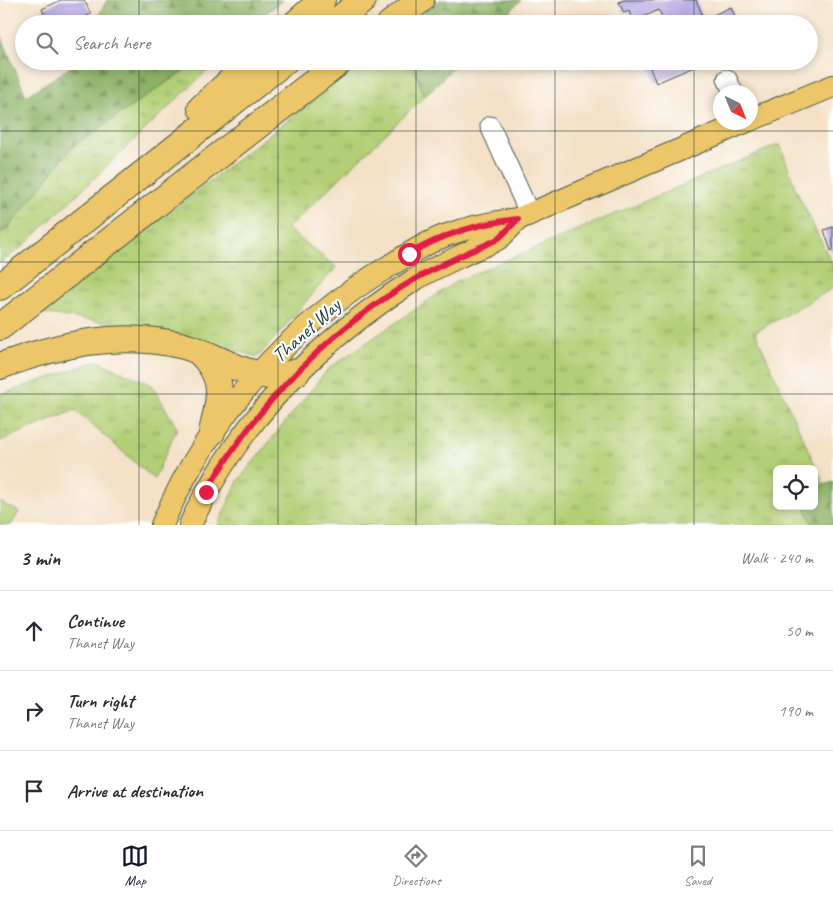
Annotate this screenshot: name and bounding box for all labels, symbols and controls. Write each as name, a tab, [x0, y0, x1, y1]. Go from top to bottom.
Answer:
search box	[15, 15, 818, 70]
icon: search	[33, 29, 61, 57]
text: Search here	[73, 31, 150, 55]
north arrow	[713, 85, 758, 130]
route start	[398, 243, 421, 266]
street label: Thanet Way	[267, 292, 348, 368]
map controls	[773, 465, 818, 510]
button: locate	[773, 465, 818, 510]
route end	[195, 481, 218, 504]
text: 3 min	[20, 545, 60, 571]
text: Walk · 240 m	[741, 548, 813, 568]
text: Continue	[67, 609, 124, 633]
icon: ahead	[20, 617, 48, 645]
text: 50 m	[786, 621, 813, 641]
text: Thanet Way	[67, 633, 134, 653]
text: Turn right	[67, 689, 134, 713]
icon: right	[20, 697, 48, 725]
text: 190 m	[779, 701, 813, 721]
text: Thanet Way	[67, 713, 134, 733]
icon: arrive	[20, 777, 48, 805]
text: Arrive at destination	[67, 779, 203, 803]
tab: Map	[121, 842, 149, 889]
tab: Directions	[392, 842, 441, 889]
tab: Saved	[684, 842, 712, 889]

